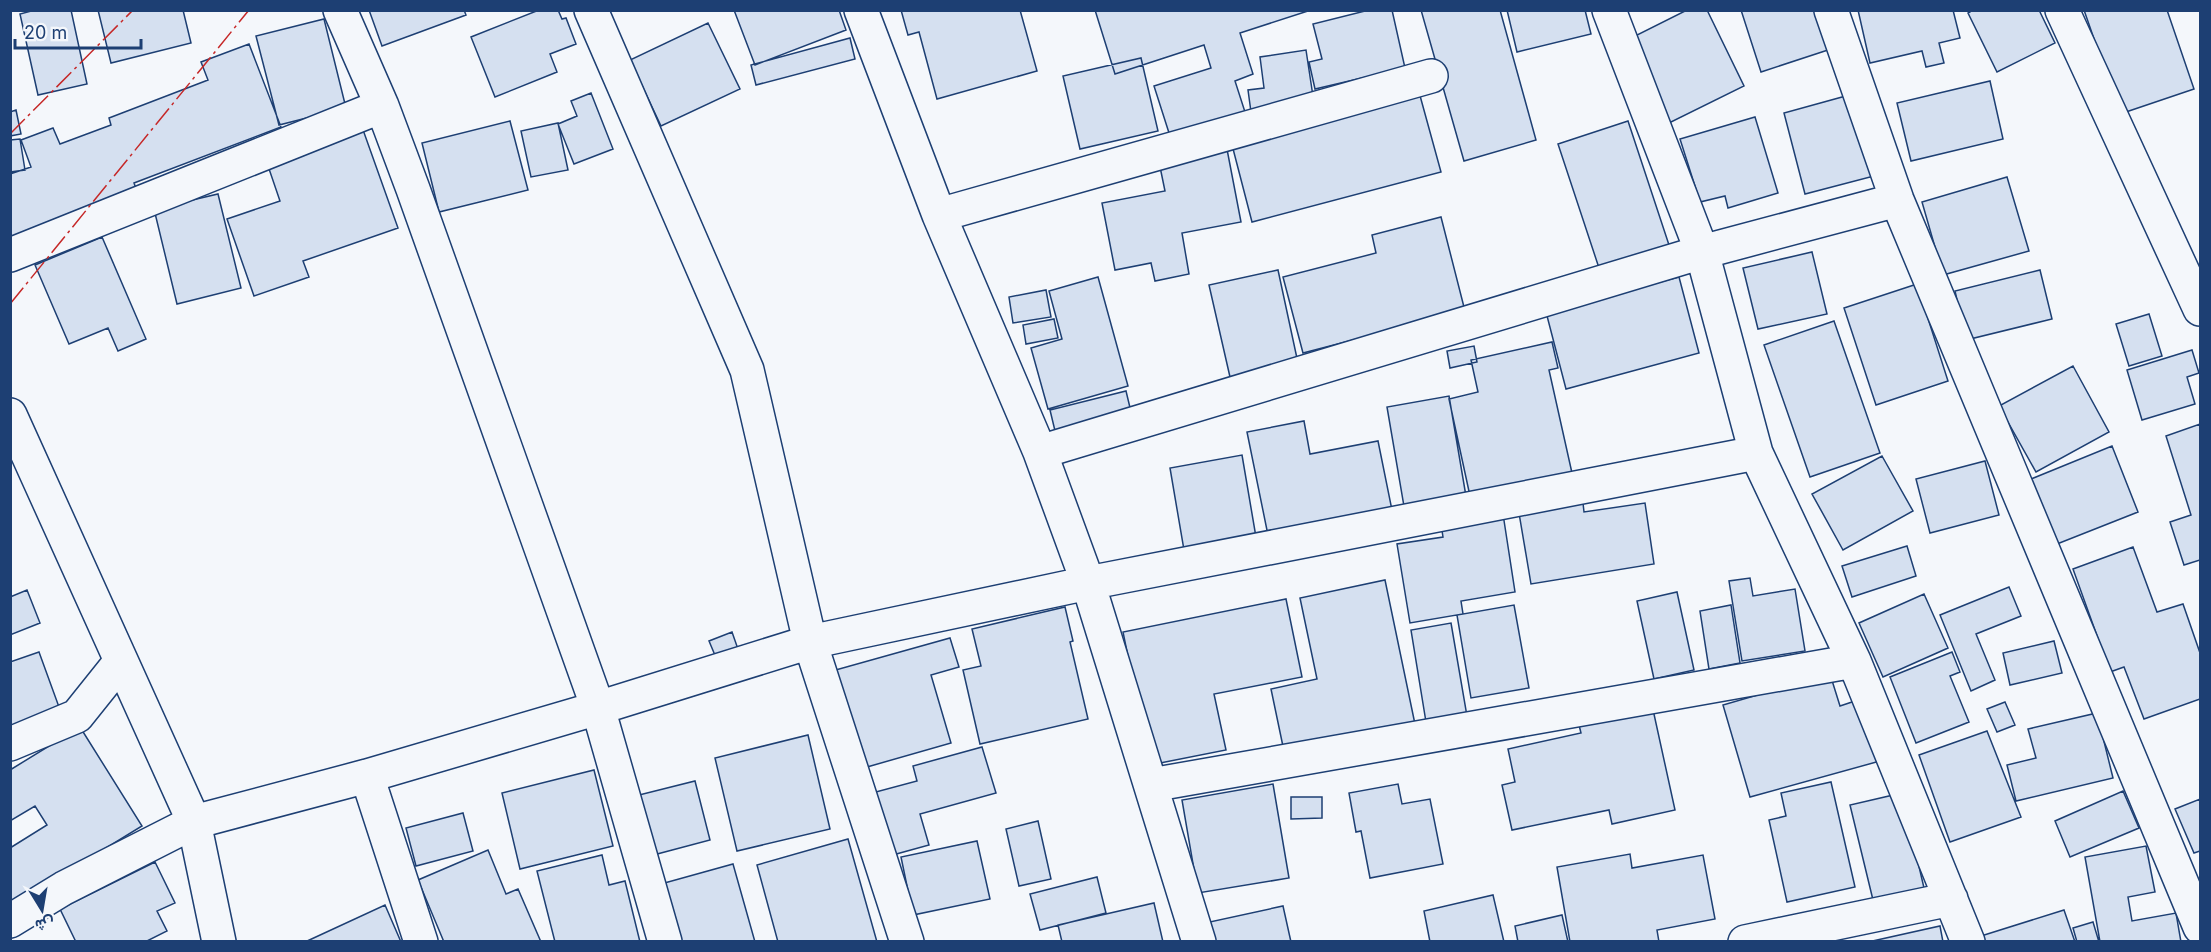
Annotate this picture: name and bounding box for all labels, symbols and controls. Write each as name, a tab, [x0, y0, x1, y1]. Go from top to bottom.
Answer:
scale bar	[15, 12, 141, 50]
text: 20 m	[24, 22, 67, 43]
north arrow	[12, 880, 72, 940]
text: ش	[34, 913, 56, 936]

